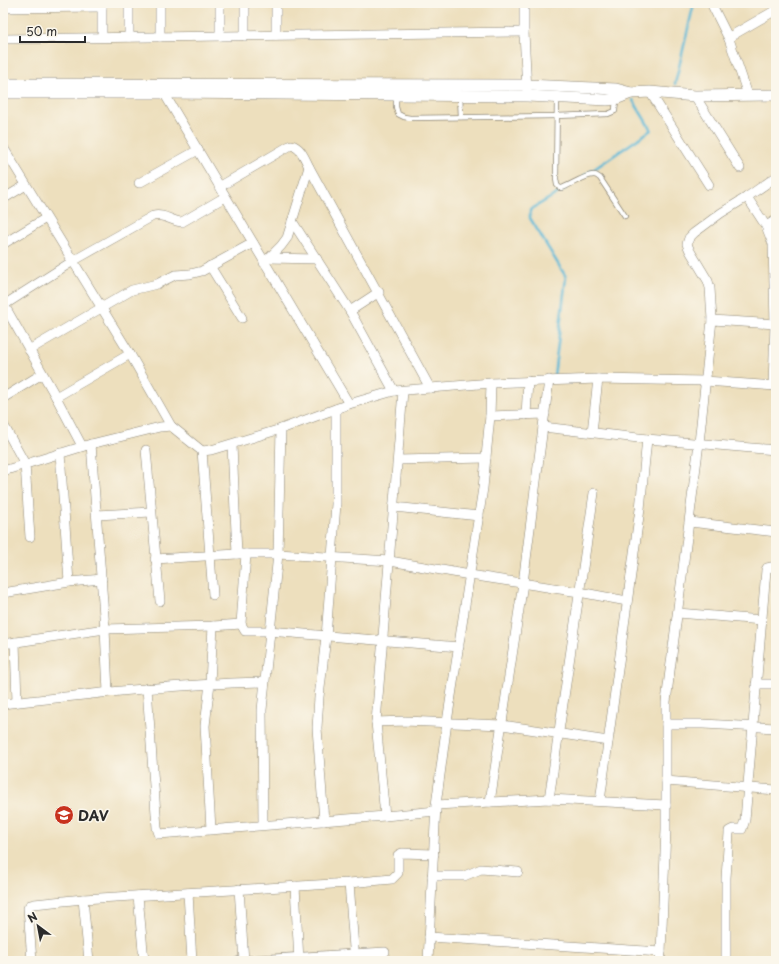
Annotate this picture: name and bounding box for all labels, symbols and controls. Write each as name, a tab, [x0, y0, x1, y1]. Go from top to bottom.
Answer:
scale bar	[20, 18, 85, 44]
text: 50 m	[26, 22, 57, 40]
school or university icon: DAV	[53, 804, 75, 826]
place label: DAV	[78, 805, 110, 826]
north arrow	[18, 906, 58, 946]
text: N	[24, 907, 41, 927]

